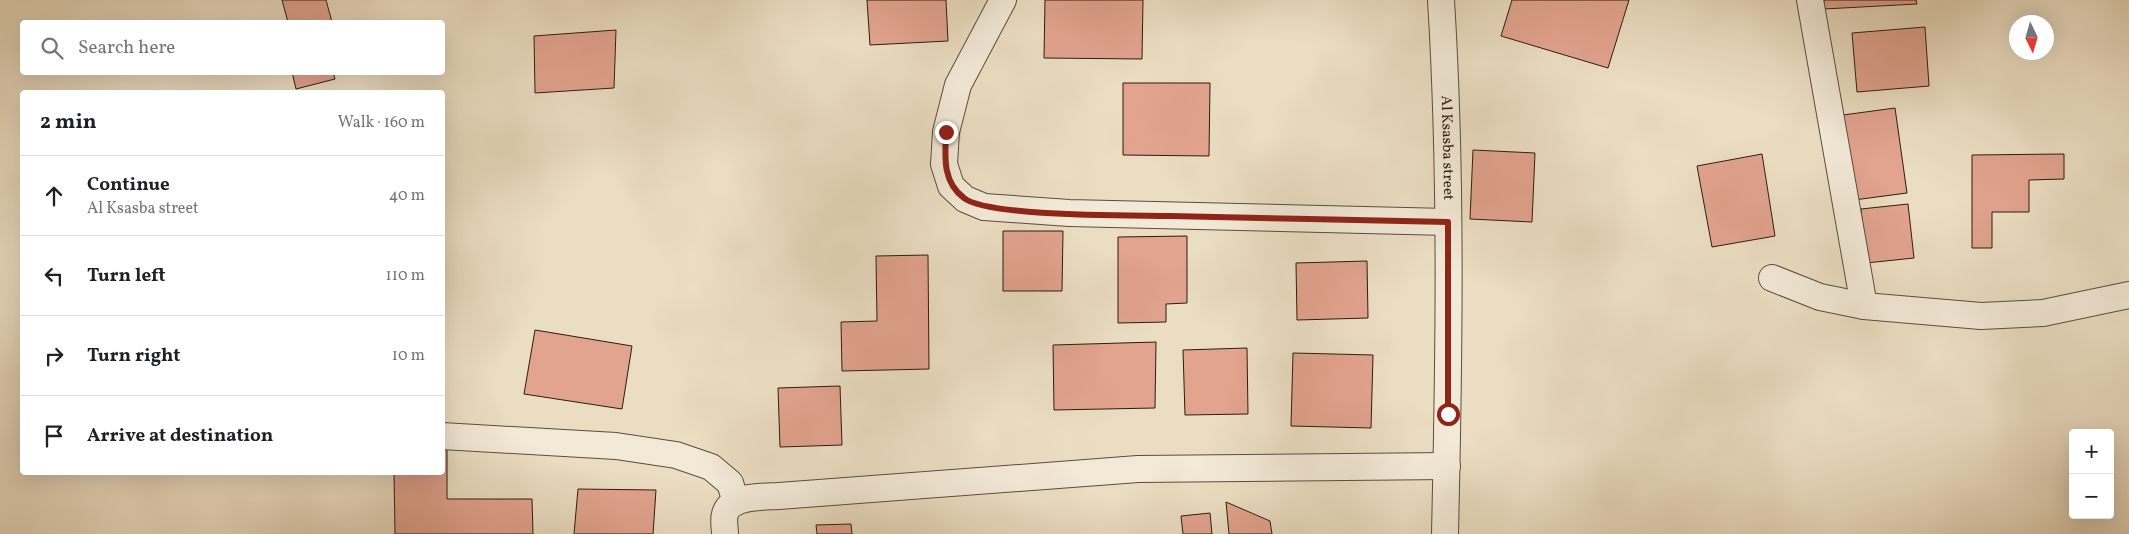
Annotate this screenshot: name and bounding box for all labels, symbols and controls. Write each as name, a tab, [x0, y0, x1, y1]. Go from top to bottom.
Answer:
north arrow	[2009, 15, 2054, 60]
search box	[20, 20, 445, 75]
icon: search	[38, 34, 66, 62]
text: Search here	[78, 35, 175, 61]
street label: Al Ksasba street	[1435, 95, 1459, 200]
text: 2 min	[40, 108, 97, 137]
text: Walk · 160 m	[338, 112, 425, 134]
route end	[935, 121, 958, 144]
text: Continue	[87, 172, 170, 198]
icon: ahead	[40, 182, 68, 210]
text: 40 m	[389, 185, 425, 207]
text: Al Ksasba street	[87, 198, 199, 220]
icon: left	[40, 262, 68, 290]
text: Turn left	[87, 263, 166, 289]
text: 110 m	[386, 265, 425, 287]
icon: right	[40, 342, 68, 370]
text: Turn right	[87, 343, 180, 369]
text: 10 m	[392, 345, 425, 367]
route start	[1437, 403, 1460, 426]
icon: arrive	[40, 422, 68, 450]
text: Arrive at destination	[87, 423, 273, 449]
map controls	[2069, 429, 2114, 519]
button: +	[2069, 429, 2114, 474]
button: −	[2069, 474, 2114, 519]

